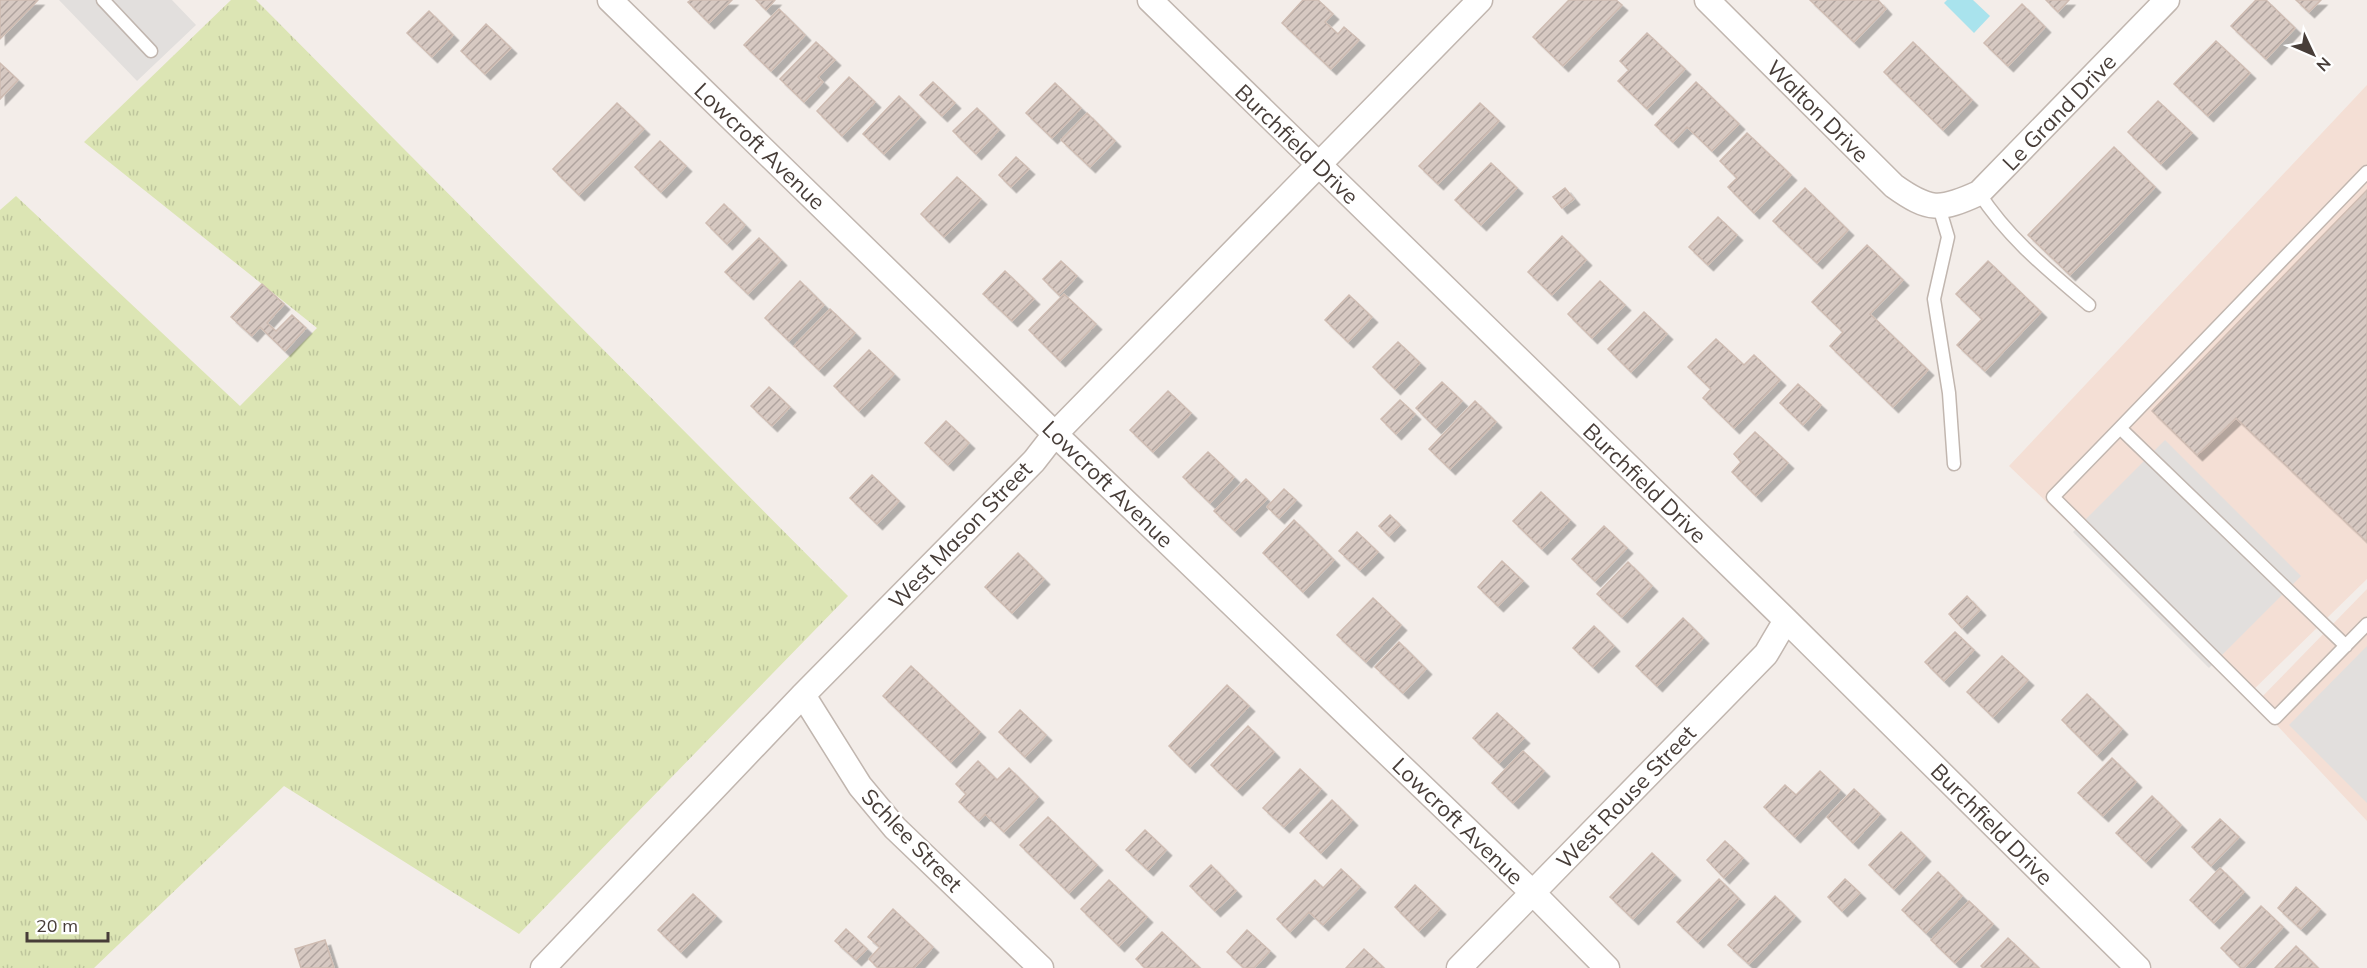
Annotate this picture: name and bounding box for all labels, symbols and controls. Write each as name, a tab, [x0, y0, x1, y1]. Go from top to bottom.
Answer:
north arrow	[2283, 24, 2343, 84]
street label: Le Grand Drive	[1996, 48, 2122, 176]
text: N	[2312, 53, 2335, 76]
street label: Walton Drive	[1761, 54, 1875, 168]
street label: Lowcroft Avenue	[689, 76, 831, 216]
street label: Burchfield Drive	[1229, 78, 1365, 210]
street label: Lowcroft Avenue	[1037, 414, 1179, 554]
street label: Burchfield Drive	[1577, 417, 1713, 549]
street label: West Mason Street	[882, 455, 1038, 615]
street label: West Rouse Street	[1550, 719, 1702, 875]
street label: Lowcroft Avenue	[1387, 751, 1529, 891]
street label: Burchfield Drive	[1925, 757, 2059, 891]
street label: Schlee Street	[856, 782, 969, 898]
scale bar	[27, 905, 108, 943]
text: 20 m	[36, 914, 78, 937]

